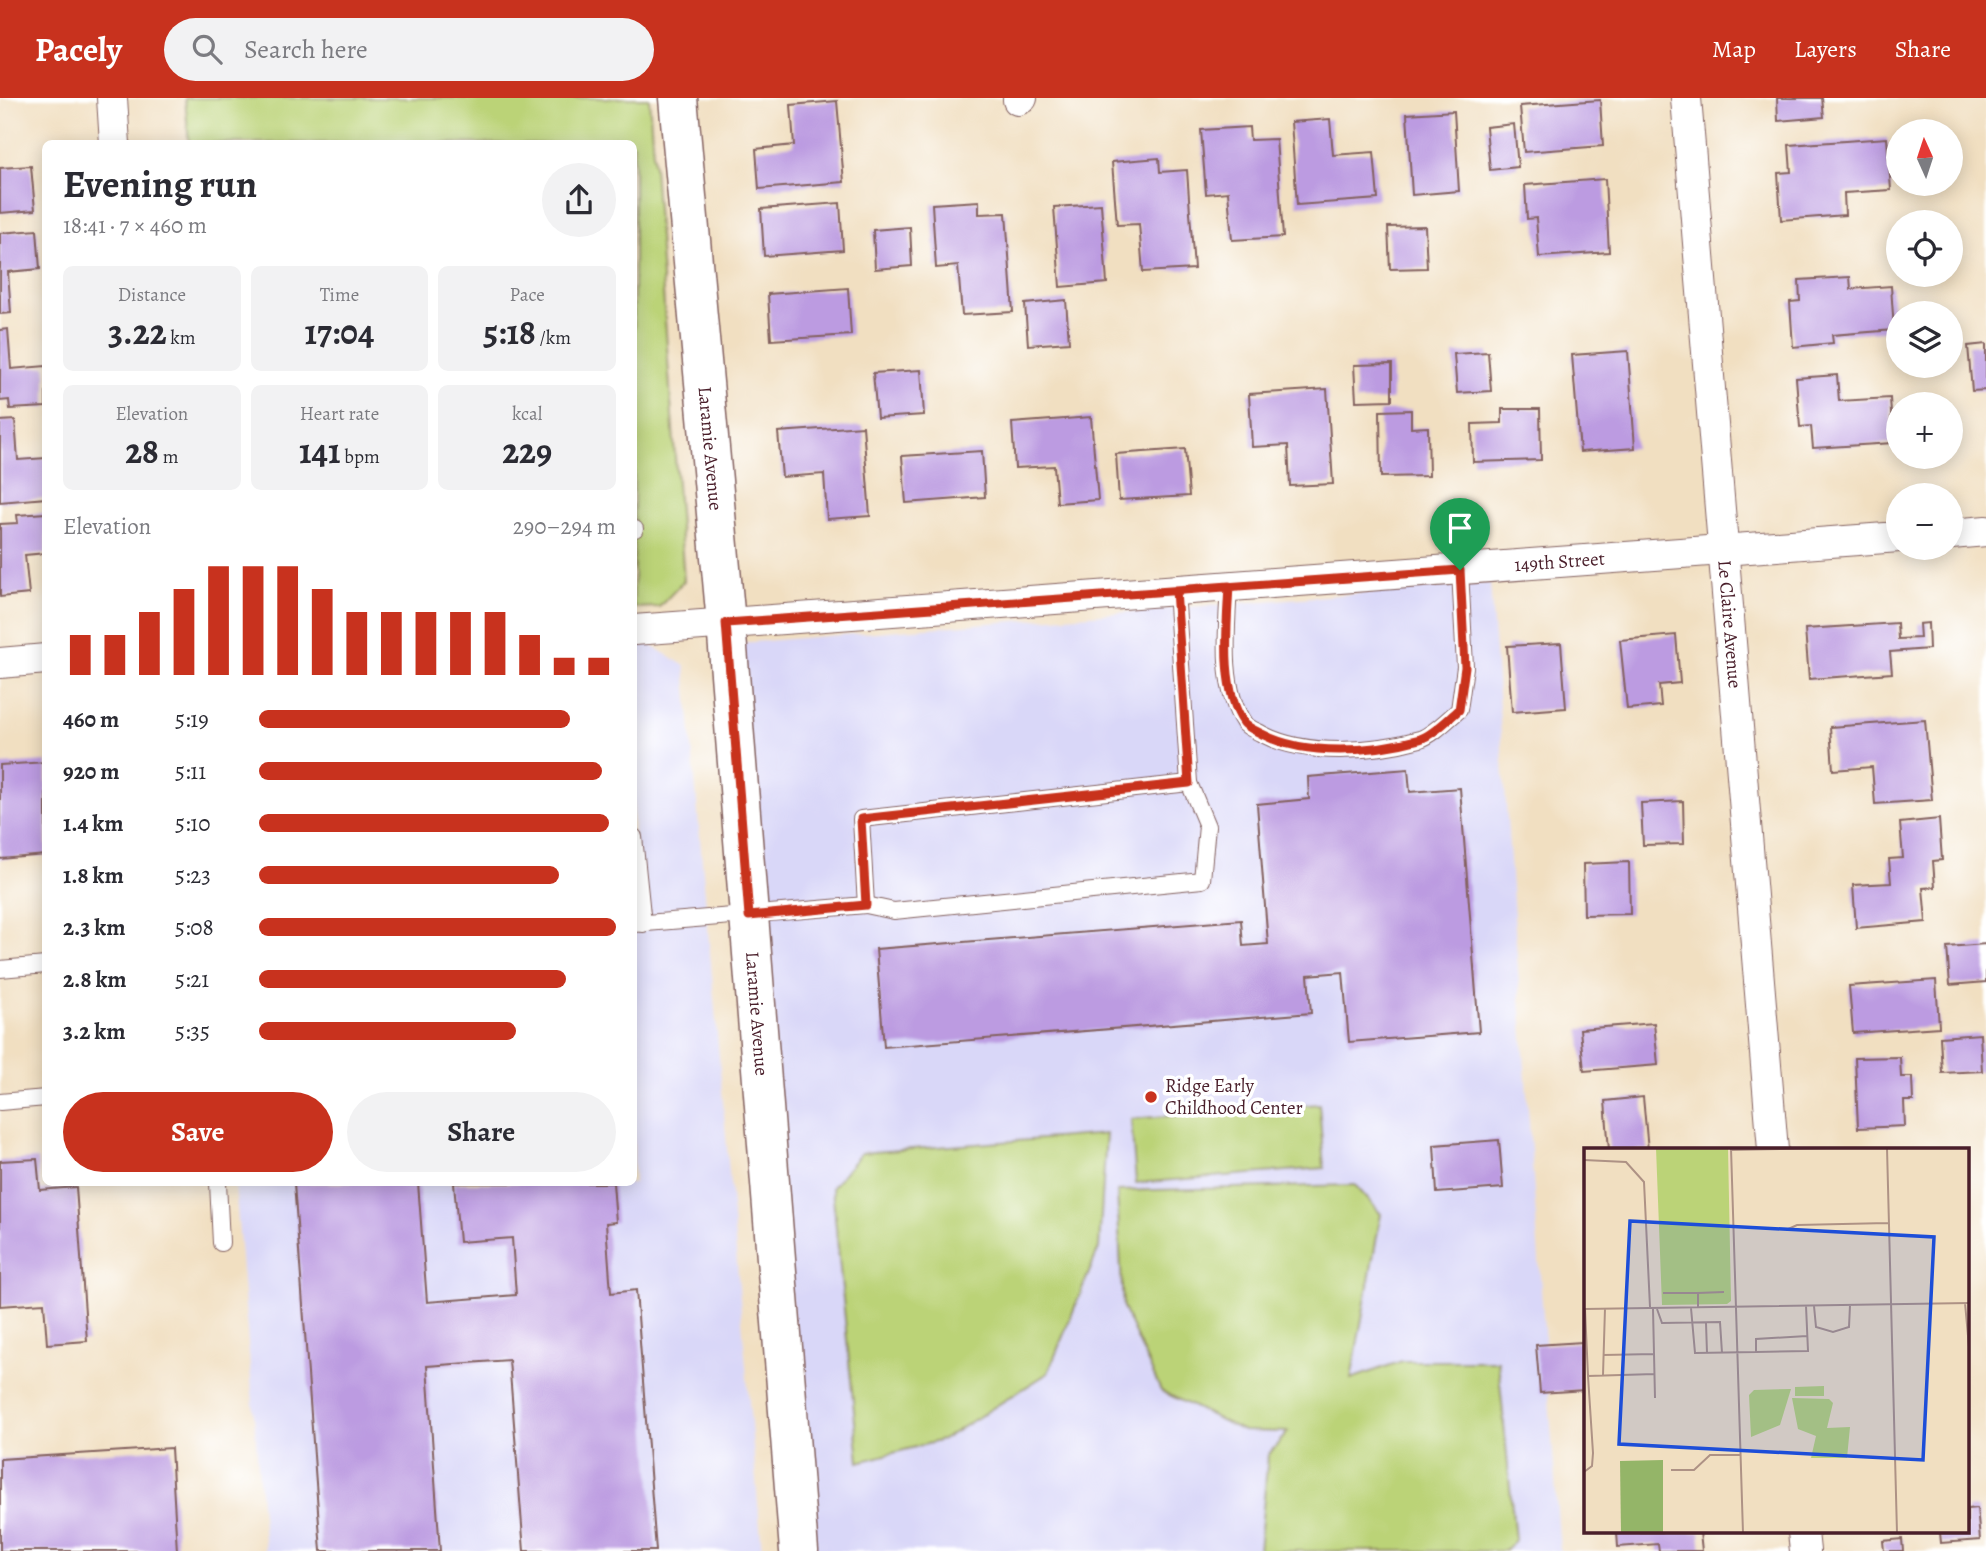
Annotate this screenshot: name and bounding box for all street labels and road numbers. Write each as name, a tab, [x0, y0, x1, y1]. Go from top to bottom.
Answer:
street label: Laramie Avenue	[691, 385, 729, 512]
street label: 149th Street	[1513, 546, 1606, 578]
street label: Le Claire Avenue	[1711, 559, 1748, 689]
street label: Laramie Avenue	[739, 951, 775, 1077]

